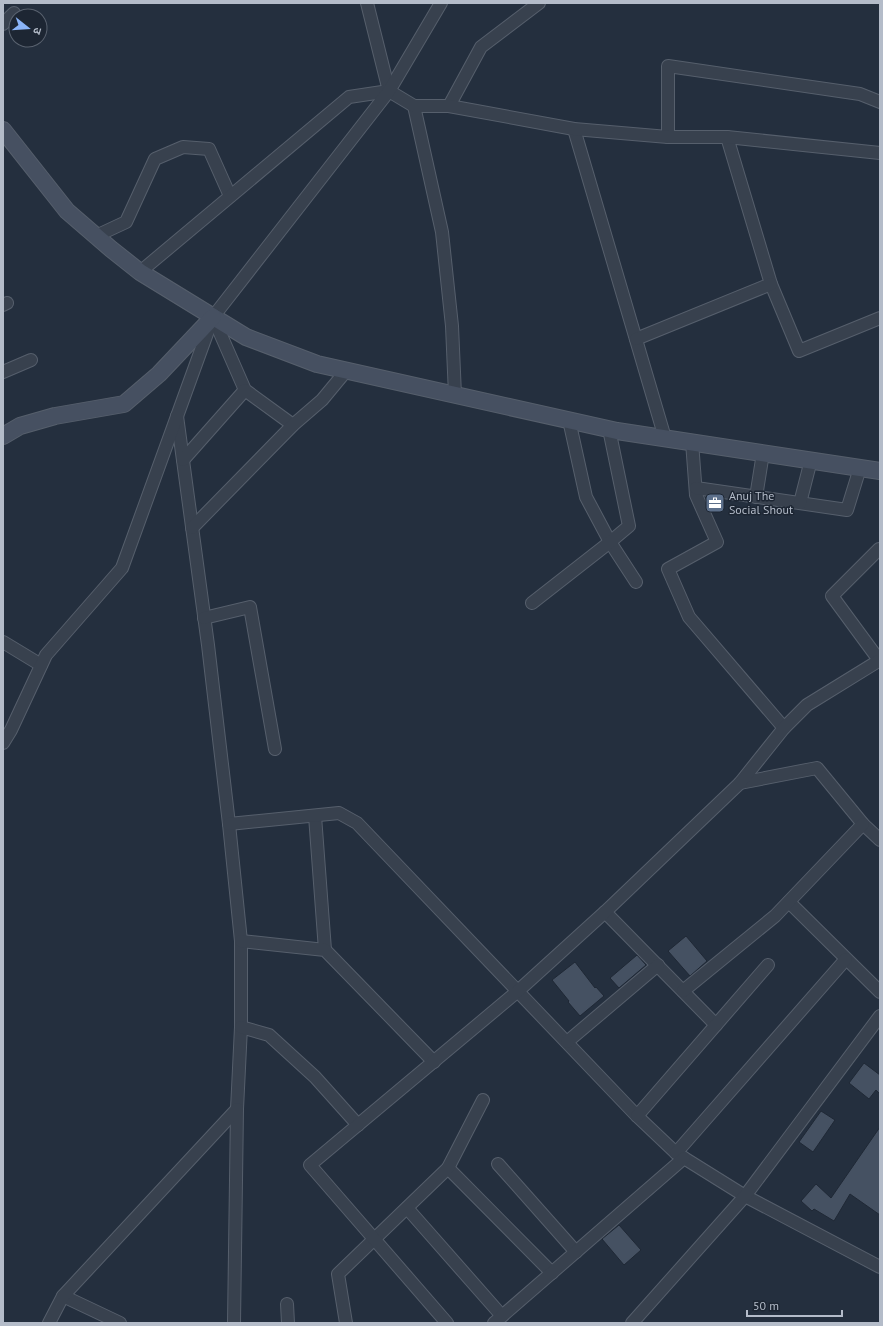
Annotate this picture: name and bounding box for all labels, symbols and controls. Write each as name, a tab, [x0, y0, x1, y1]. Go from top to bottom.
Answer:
north arrow	[8, 8, 48, 48]
text: उ	[30, 26, 45, 37]
place label: Anuj The Social Shout	[729, 488, 793, 517]
office icon: Anuj The Social Shout	[704, 492, 726, 514]
scale bar	[747, 1292, 842, 1318]
text: 50 m	[753, 1298, 779, 1313]

